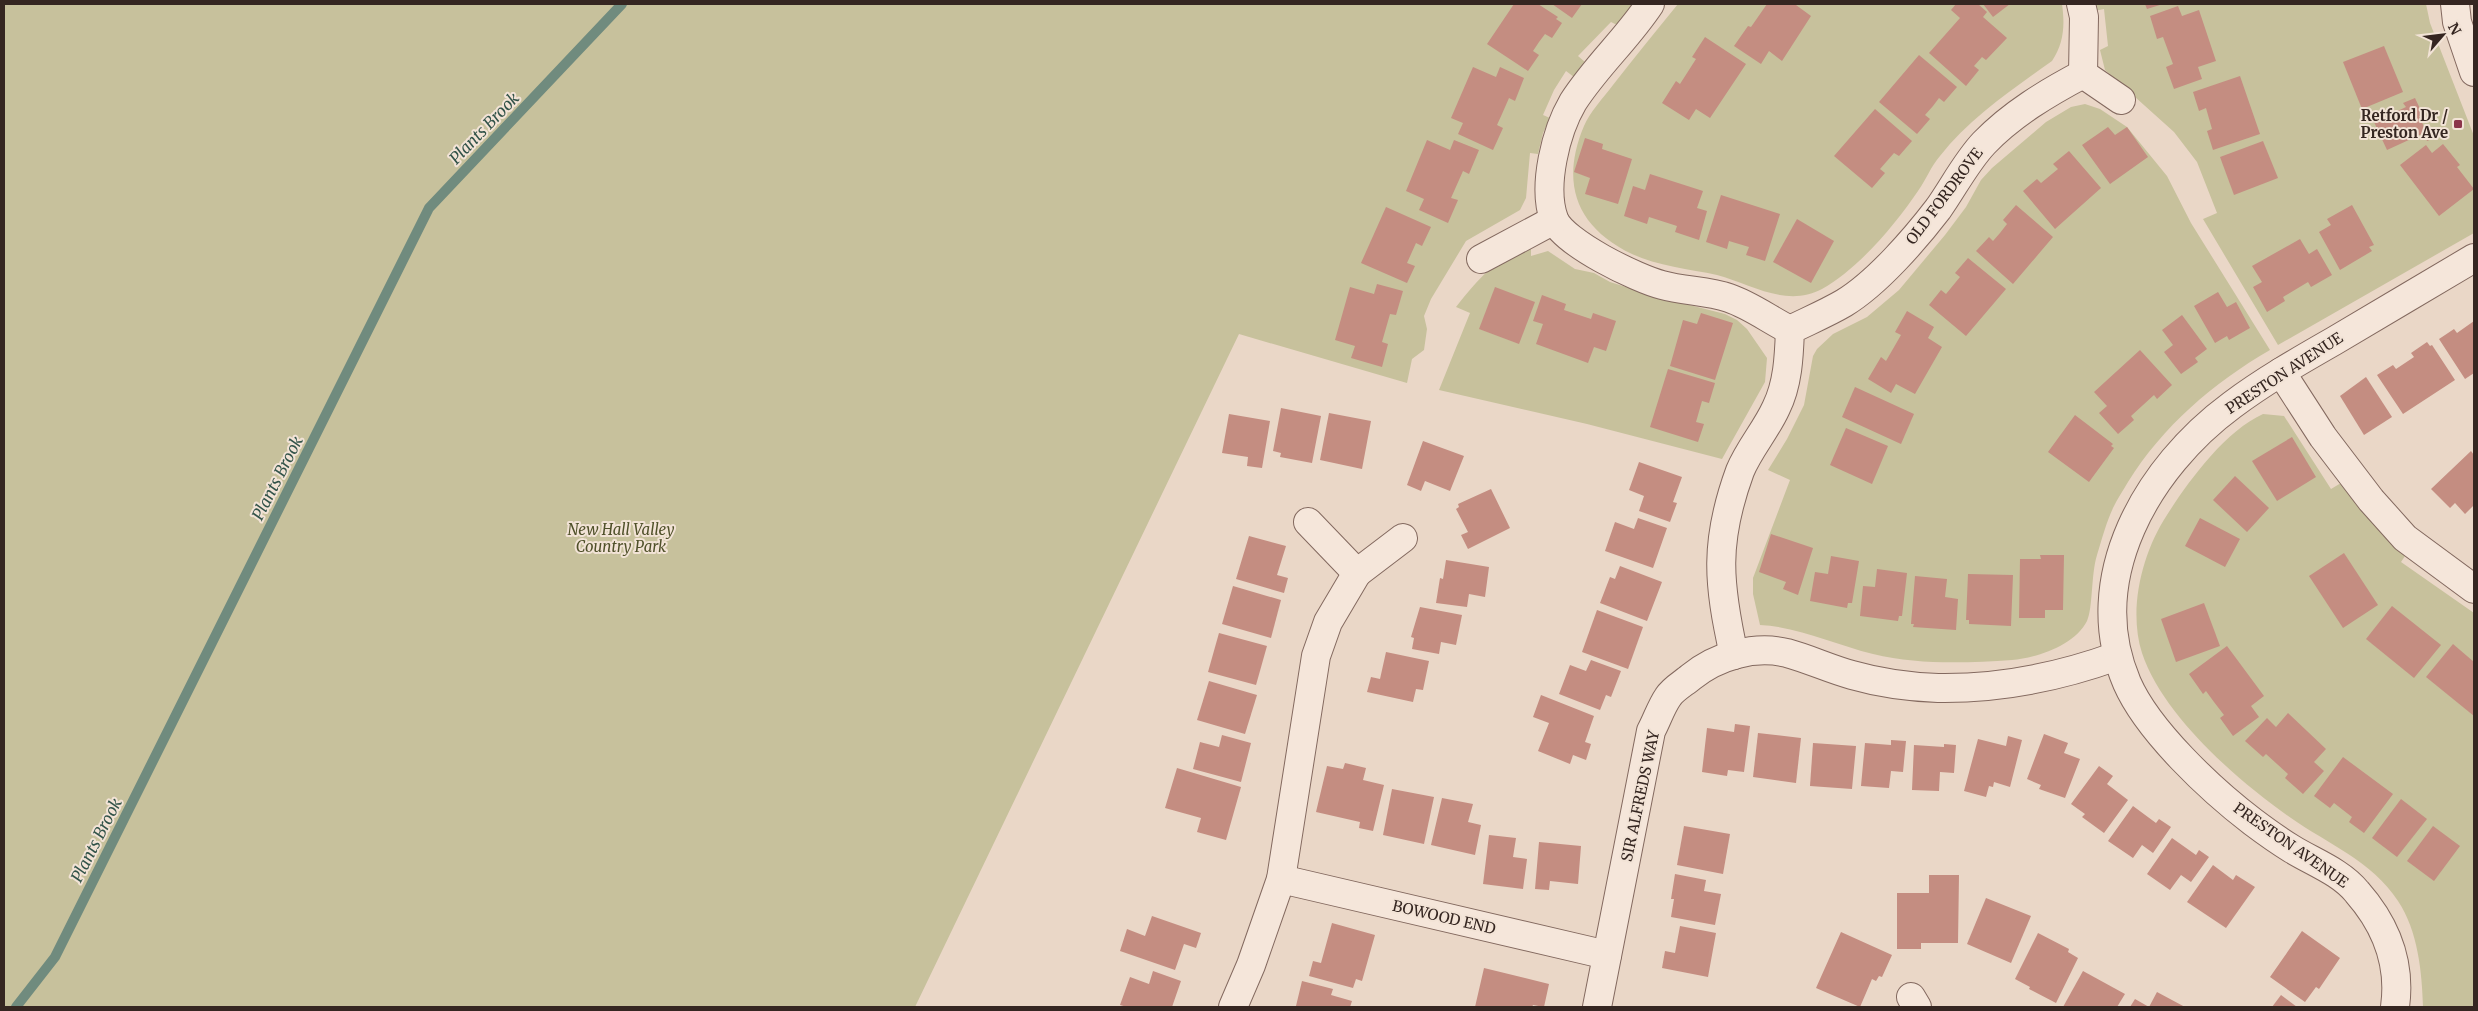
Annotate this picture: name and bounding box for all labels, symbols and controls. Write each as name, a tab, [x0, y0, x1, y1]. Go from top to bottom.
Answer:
north arrow	[2418, 10, 2468, 60]
text: N	[2444, 20, 2465, 38]
water label: Plants Brook	[445, 88, 523, 168]
place label: Retford Dr / Preston Ave	[2361, 106, 2448, 142]
marker: Retford Dr / Preston Ave	[2452, 118, 2464, 130]
street label: OLD FORDROVE	[1901, 143, 1987, 248]
street label: PRESTON AVENUE	[2222, 328, 2347, 418]
water label: Plants Brook	[247, 432, 307, 523]
park label: New Hall Valley Country Park	[568, 520, 674, 556]
street label: SIR ALFREDS WAY	[1617, 728, 1663, 863]
water label: Plants Brook	[66, 794, 126, 885]
street label: PRESTON AVENUE	[2230, 798, 2352, 892]
street label: BOWOOD END	[1391, 896, 1497, 938]

